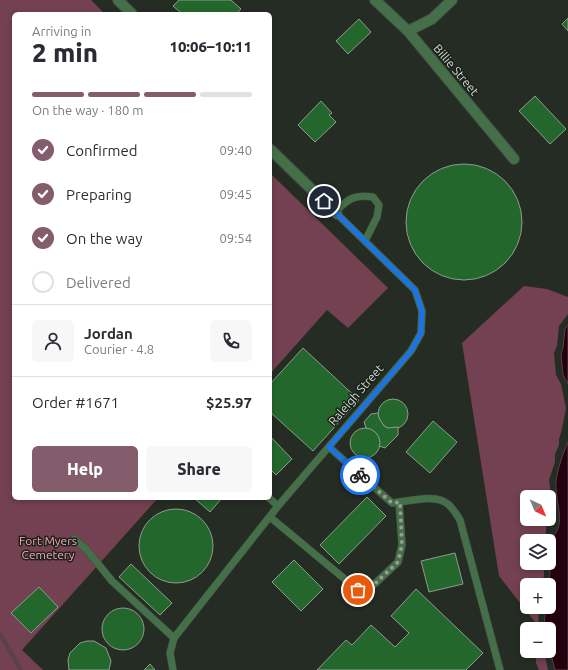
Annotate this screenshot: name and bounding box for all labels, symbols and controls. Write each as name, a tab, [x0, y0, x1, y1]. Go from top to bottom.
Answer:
text: Arriving in	[32, 24, 91, 38]
text: 2 min	[32, 38, 98, 67]
text: 10:06–10:11	[169, 38, 252, 55]
street label: Billie Street	[431, 42, 482, 98]
text: On the way · 180 m	[32, 103, 144, 117]
icon: check	[32, 139, 54, 161]
text: Confirmed	[66, 142, 138, 159]
text: 09:40	[219, 143, 252, 157]
icon: check	[32, 183, 54, 205]
pin	[307, 184, 341, 218]
text: Preparing	[66, 186, 132, 203]
text: 09:45	[219, 187, 252, 201]
icon: home	[313, 190, 335, 212]
icon: check	[32, 227, 54, 249]
text: On the way	[66, 230, 142, 247]
text: 09:54	[219, 231, 252, 245]
text: Delivered	[66, 274, 131, 291]
button: person	[32, 320, 74, 362]
button: phone	[210, 320, 252, 362]
text: Jordan	[84, 325, 133, 342]
text: Courier · 4.8	[84, 342, 154, 356]
street label: Raleigh Street	[326, 361, 386, 428]
text: Order #1671	[32, 394, 119, 411]
text: $25.97	[206, 394, 252, 411]
button: Help	[32, 446, 138, 492]
button: Share	[146, 446, 252, 492]
courier	[340, 455, 380, 495]
icon: bike	[349, 464, 371, 486]
north arrow	[520, 490, 556, 526]
map controls	[520, 490, 556, 658]
park label: Fort Myers Cemetery	[19, 534, 77, 561]
button: layers	[520, 534, 556, 570]
pin	[341, 573, 375, 607]
button: +	[520, 578, 556, 614]
icon: bag	[347, 579, 369, 601]
button: −	[520, 622, 556, 658]

